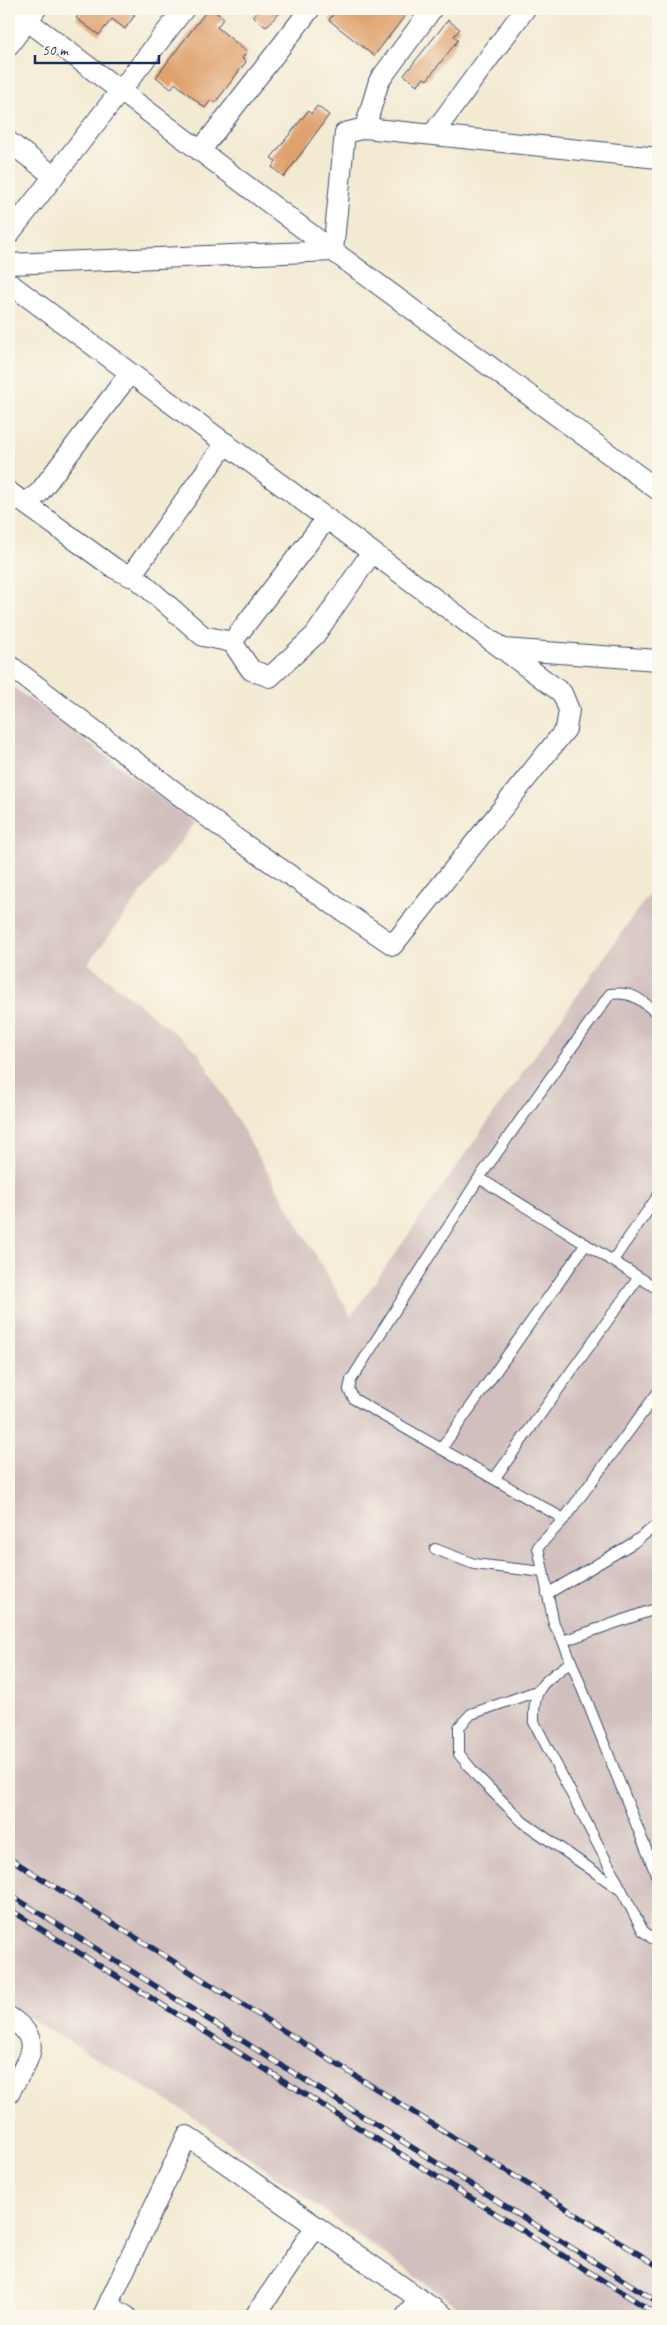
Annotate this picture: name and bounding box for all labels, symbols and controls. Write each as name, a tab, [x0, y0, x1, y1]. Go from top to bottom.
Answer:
scale bar	[35, 32, 159, 64]
text: 50 m	[42, 41, 69, 60]

